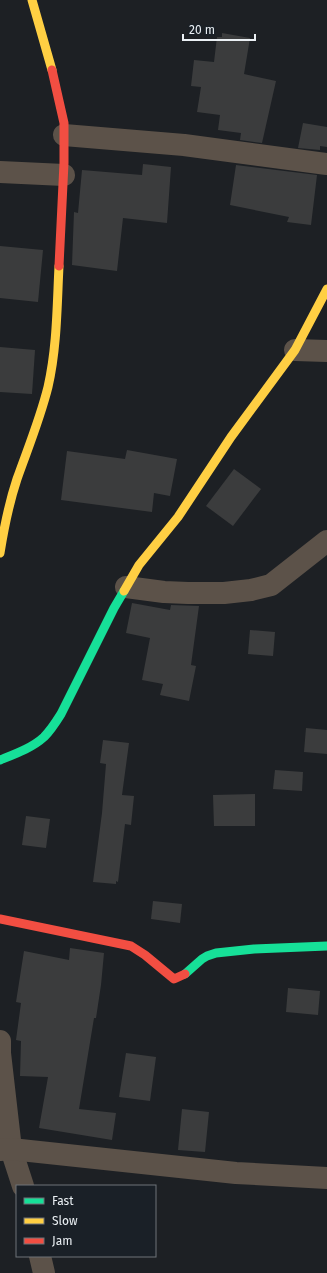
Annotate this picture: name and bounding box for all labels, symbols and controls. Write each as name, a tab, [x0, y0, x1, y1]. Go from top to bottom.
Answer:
scale bar	[183, 16, 255, 42]
text: 20 m	[189, 23, 215, 37]
legend	[16, 1185, 156, 1257]
text: Fast	[52, 1194, 74, 1208]
text: Slow	[52, 1214, 78, 1228]
text: Jam	[52, 1234, 72, 1248]

